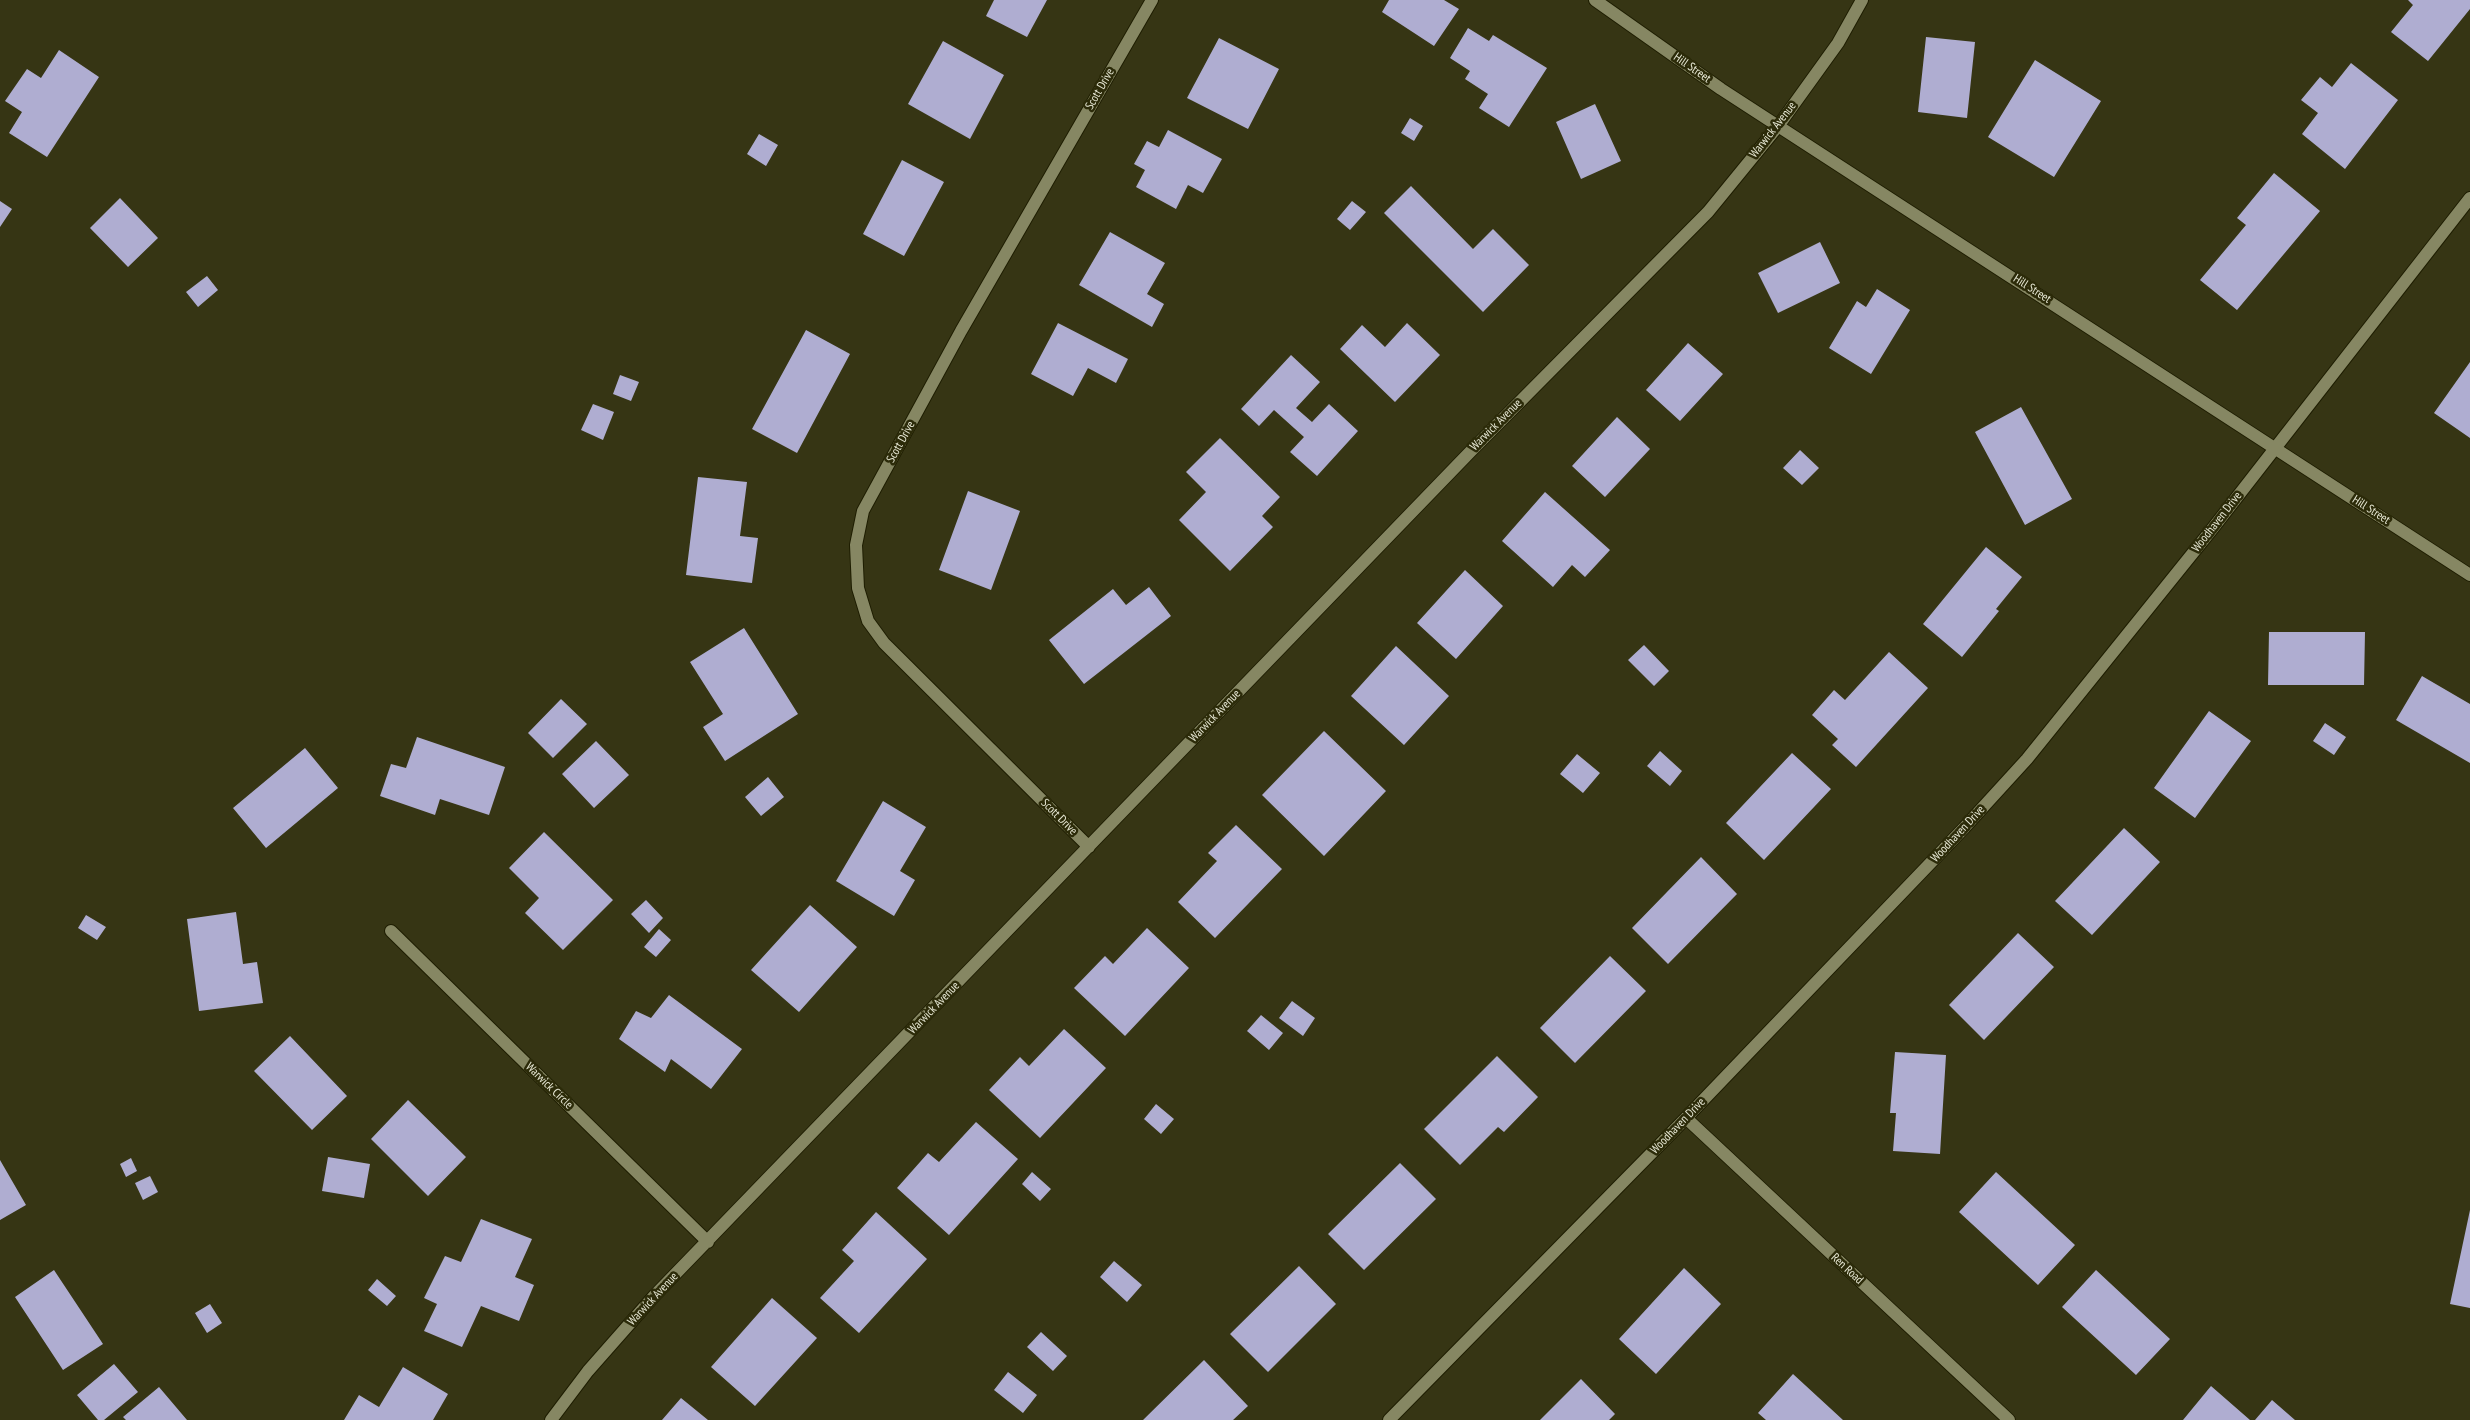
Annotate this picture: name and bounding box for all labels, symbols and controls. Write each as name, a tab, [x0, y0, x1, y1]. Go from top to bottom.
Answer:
street label: Hill Street	[1671, 50, 1713, 86]
street label: Scott Drive	[1082, 66, 1118, 112]
street label: Warwick Avenue	[1747, 99, 1799, 161]
street label: Hill Street	[2010, 272, 2054, 306]
street label: Warwick Avenue	[1467, 396, 1525, 454]
street label: Scott Drive	[884, 419, 918, 465]
street label: Woodhaven Drive	[2189, 489, 2245, 555]
street label: Hill Street	[2349, 493, 2393, 527]
street label: Warwick Avenue	[1186, 687, 1244, 745]
street label: Scott Drive	[1038, 796, 1080, 838]
street label: Woodhaven Drive	[1928, 803, 1988, 865]
street label: Warwick Avenue	[905, 979, 963, 1037]
street label: Warwick Circle	[522, 1060, 576, 1112]
street label: Woodhaven Drive	[1648, 1095, 1708, 1157]
street label: Ren Road	[1828, 1251, 1866, 1287]
street label: Warwick Avenue	[625, 1269, 681, 1329]

